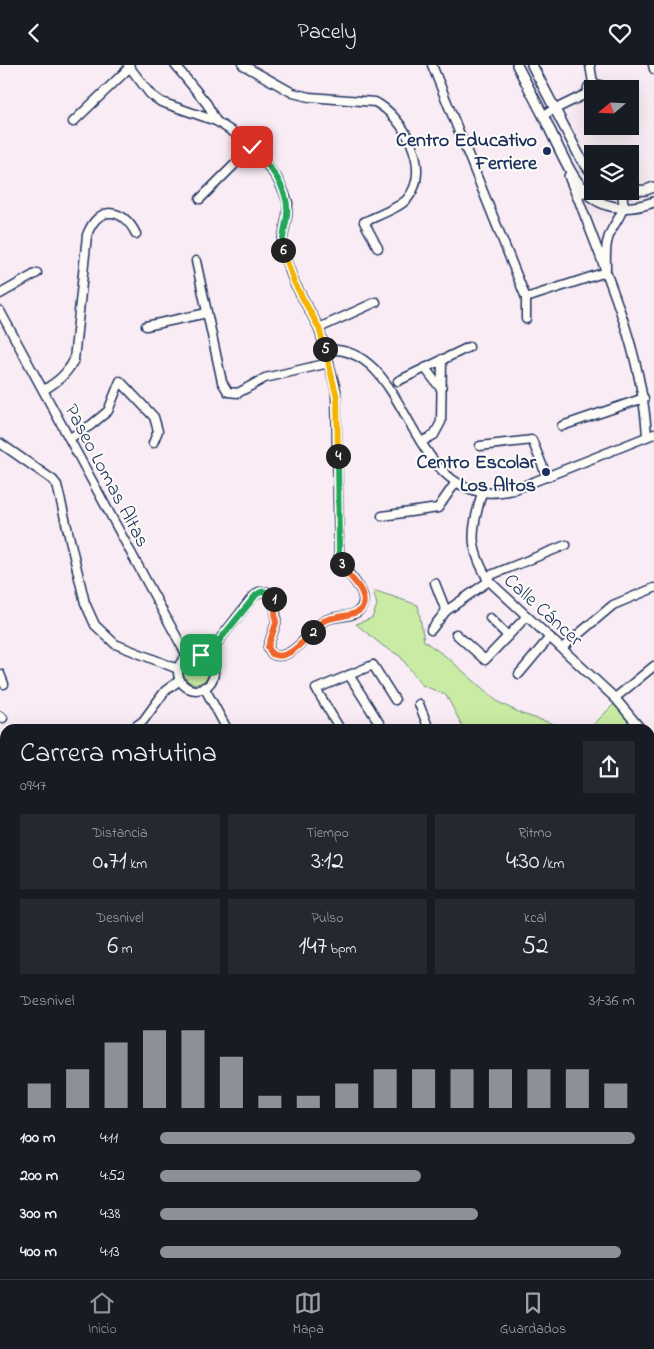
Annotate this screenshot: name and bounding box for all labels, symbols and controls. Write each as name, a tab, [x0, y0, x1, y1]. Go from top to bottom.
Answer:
text: Pacely	[298, 17, 356, 49]
icon: back	[20, 19, 48, 47]
icon: heart	[606, 19, 634, 47]
north arrow	[584, 80, 639, 135]
map controls	[584, 80, 639, 200]
pin	[231, 126, 273, 168]
place label: Centro Educativo Ferriere	[396, 127, 538, 179]
icon: check	[238, 133, 266, 161]
marker: Centro Educativo Ferriere	[541, 145, 553, 157]
button: layers	[584, 145, 639, 200]
pin: 6	[270, 237, 296, 263]
text: 6	[280, 240, 287, 261]
pin: 5	[312, 337, 338, 361]
text: 5	[321, 339, 330, 360]
street label: Paseo Lomas Altas	[56, 399, 156, 553]
pin: 4	[326, 443, 350, 469]
text: 4	[336, 446, 341, 467]
place label: Centro Escolar Los Altos	[417, 449, 537, 501]
marker: Centro Escolar Los Altos	[540, 466, 552, 478]
pin: 3	[330, 551, 354, 577]
text: 3	[340, 554, 345, 575]
street label: Calle Cáncer	[496, 567, 589, 655]
pin: 1	[262, 587, 286, 611]
text: 1	[272, 589, 277, 610]
pin: 2	[300, 619, 326, 645]
text: 2	[310, 622, 317, 643]
pin	[180, 634, 222, 676]
icon: arrive	[187, 641, 215, 669]
text: Carrera matutina	[20, 734, 217, 775]
button: share	[583, 741, 635, 793]
text: 09:47	[20, 774, 46, 798]
text: Distancia	[92, 823, 148, 844]
text: Tiempo	[306, 823, 349, 844]
text: Ritmo	[519, 823, 552, 844]
text: 0.71	[93, 844, 127, 880]
text: 3:12	[311, 844, 344, 880]
text: 4:30	[506, 844, 540, 880]
text: km	[127, 854, 147, 875]
text: /km	[540, 854, 564, 875]
text: Desnivel	[96, 908, 144, 929]
text: Pulso	[311, 908, 343, 929]
text: kcal	[524, 908, 546, 929]
text: 6	[107, 929, 118, 965]
text: 147	[299, 929, 327, 965]
text: 52	[522, 929, 549, 965]
text: m	[118, 939, 133, 960]
text: bpm	[327, 939, 356, 960]
text: Desnivel	[20, 989, 74, 1013]
text: 31–36 m	[589, 989, 635, 1013]
text: 100 m	[20, 1126, 55, 1150]
text: 4:11	[100, 1126, 118, 1150]
text: 200 m	[20, 1164, 58, 1188]
text: 4:52	[100, 1164, 125, 1188]
text: 300 m	[20, 1202, 57, 1226]
text: 4:38	[100, 1202, 121, 1226]
text: 400 m	[20, 1240, 57, 1264]
text: 4:13	[100, 1240, 120, 1264]
tab: Inicio	[88, 1289, 117, 1340]
tab: Mapa	[293, 1289, 324, 1340]
tab: Guardados	[500, 1289, 566, 1340]

